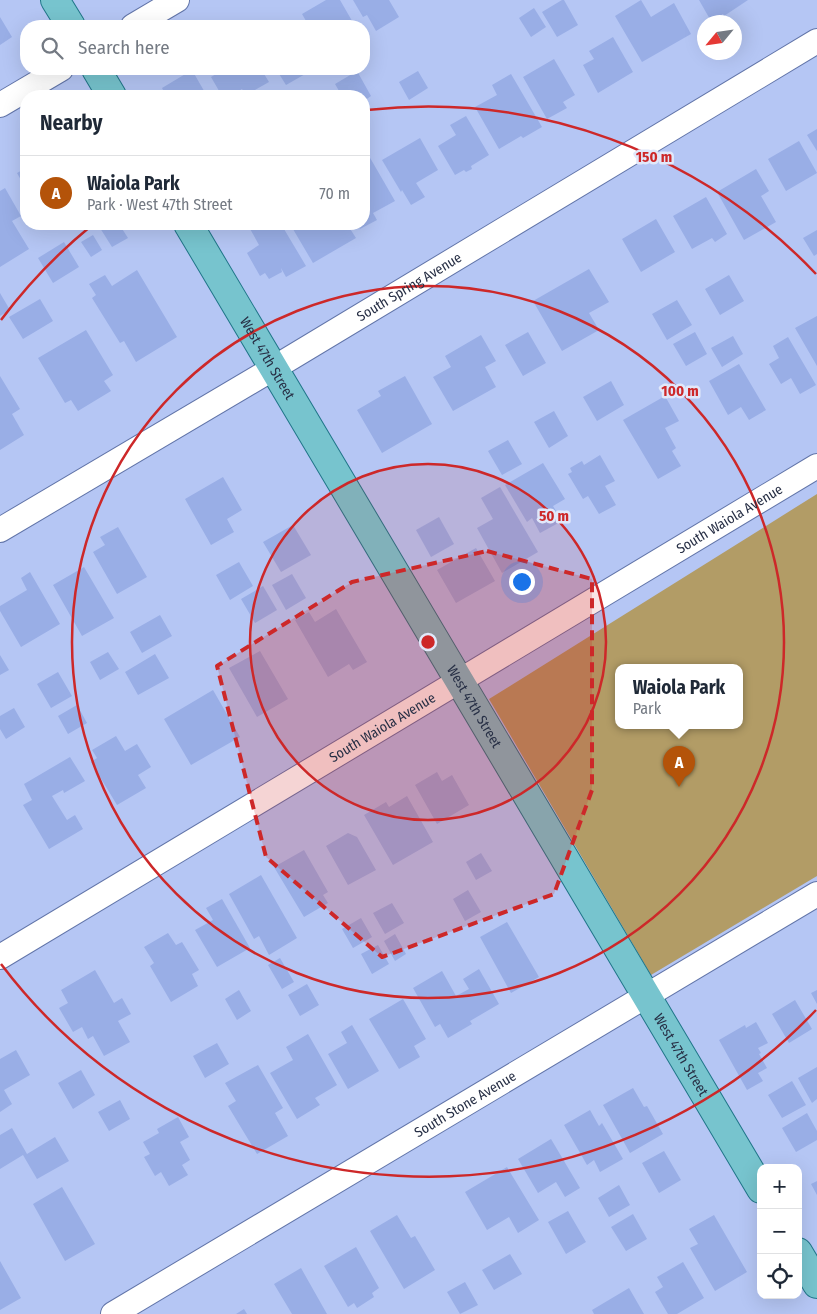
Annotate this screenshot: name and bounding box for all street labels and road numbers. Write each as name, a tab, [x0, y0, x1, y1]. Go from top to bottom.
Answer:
street label: South Spring Avenue	[354, 249, 465, 325]
street label: West 47th Street	[236, 314, 298, 403]
street label: South Waiola Avenue	[674, 481, 786, 557]
street label: West 47th Street	[443, 662, 505, 751]
street label: South Waiola Avenue	[326, 689, 439, 766]
street label: West 47th Street	[650, 1011, 712, 1100]
street label: South Stone Avenue	[411, 1067, 519, 1141]

